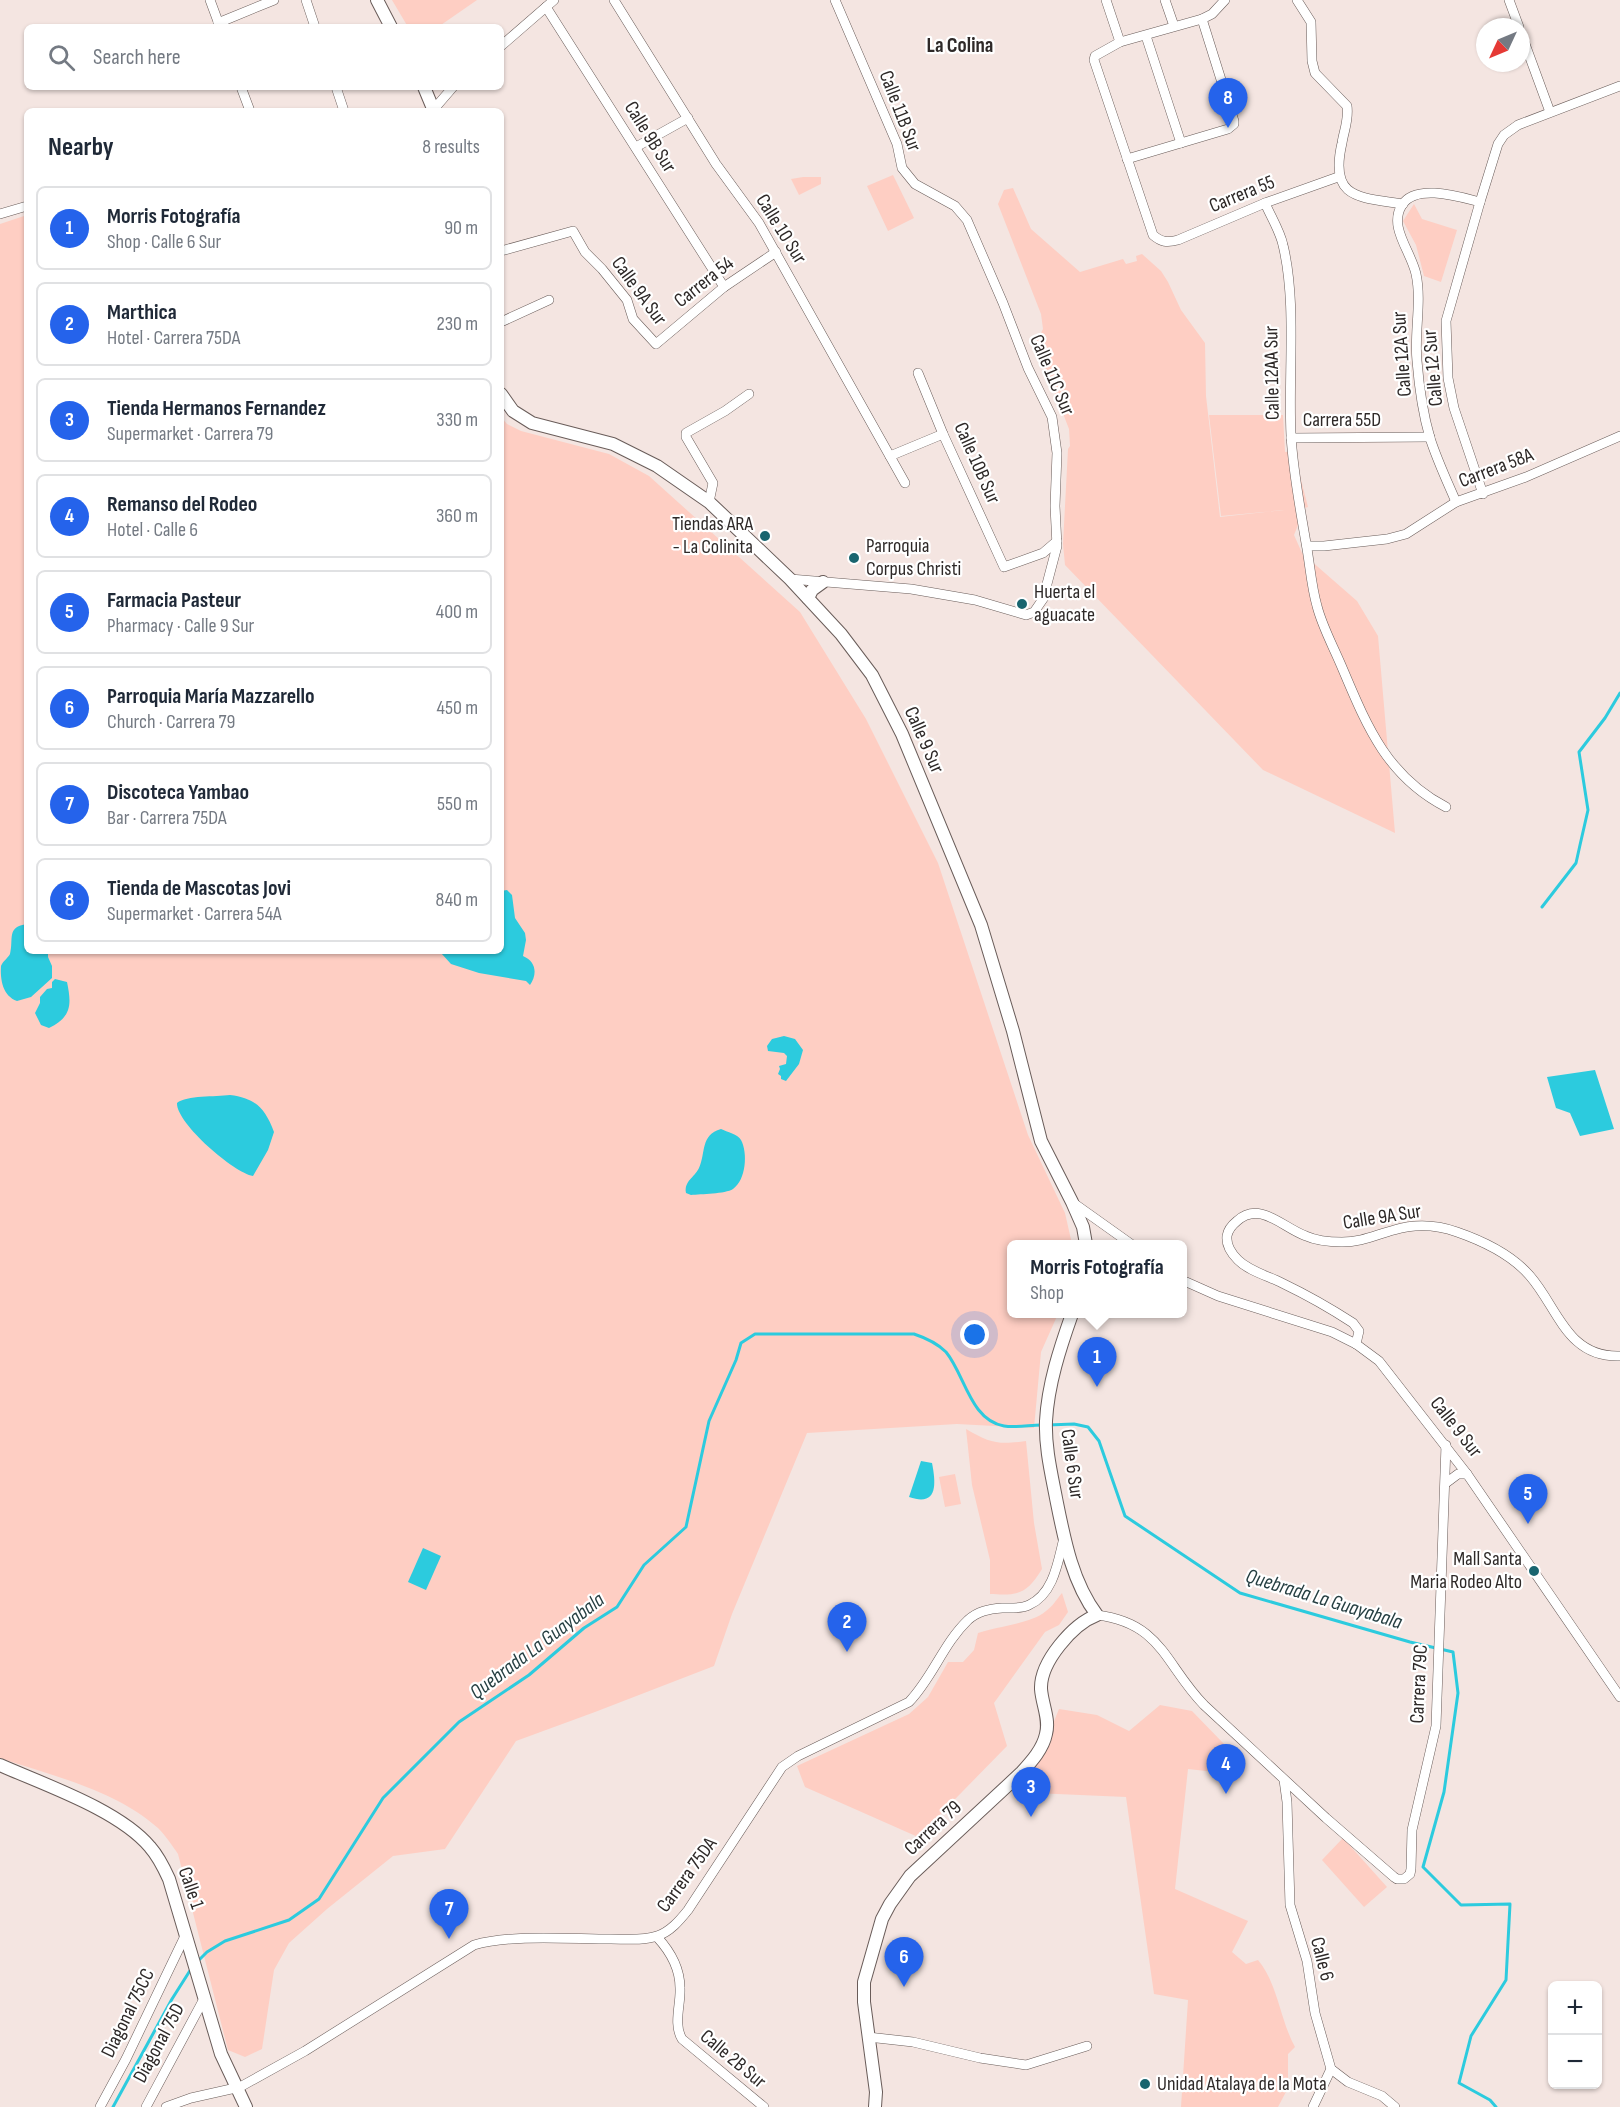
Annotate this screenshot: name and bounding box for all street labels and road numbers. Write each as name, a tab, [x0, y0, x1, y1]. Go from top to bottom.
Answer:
street label: Calle 11B Sur	[874, 67, 926, 155]
street label: Calle 9B Sur	[619, 97, 681, 177]
street label: Carrera 55	[1206, 170, 1278, 218]
street label: Calle 10 Sur	[750, 190, 812, 268]
street label: Carrera 54	[669, 251, 739, 313]
street label: Calle 9A Sur	[606, 252, 672, 330]
street label: Calle 12A Sur	[1387, 310, 1417, 398]
street label: Calle 12AA Sur	[1259, 325, 1285, 420]
street label: Calle 12 Sur	[1418, 328, 1448, 407]
street label: Calle 11C Sur	[1024, 331, 1080, 419]
street label: Carrera 55D	[1303, 408, 1381, 432]
street label: Calle 10B Sur	[948, 419, 1006, 508]
street label: Carrera 58A	[1455, 443, 1537, 493]
street label: Calle 9 Sur	[899, 703, 949, 777]
street label: Calle 9A Sur	[1341, 1199, 1423, 1235]
street label: Calle 9 Sur	[1425, 1392, 1487, 1462]
street label: Calle 6 Sur	[1055, 1428, 1089, 1501]
street label: Carrera 79C	[1405, 1644, 1433, 1724]
street label: Carrera 79	[899, 1796, 967, 1860]
street label: Carrera 75DA	[652, 1833, 722, 1917]
street label: Calle 1	[173, 1864, 209, 1912]
street label: Calle 6	[1305, 1935, 1339, 1983]
street label: Diagonal 75CC	[96, 1965, 160, 2061]
street label: Diagonal 75D	[128, 1999, 190, 2087]
street label: Calle 2B Sur	[695, 2025, 771, 2094]

